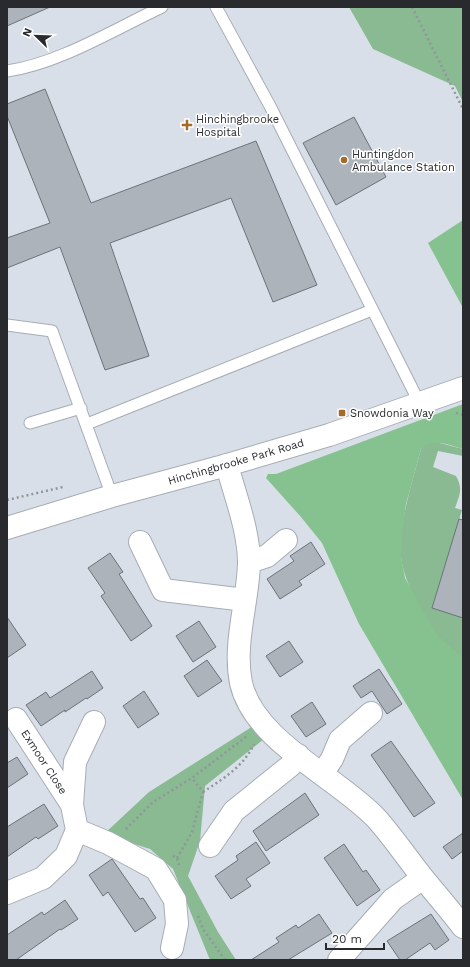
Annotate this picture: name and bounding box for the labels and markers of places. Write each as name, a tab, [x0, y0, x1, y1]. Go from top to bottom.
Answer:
place label: Hinchingbrooke Hospital	[196, 113, 279, 139]
marker: Hinchingbrooke Hospital	[181, 119, 193, 131]
place label: Huntingdon Ambulance Station	[352, 148, 455, 174]
marker: Huntingdon Ambulance Station	[339, 155, 349, 165]
place label: Snowdonia Way	[350, 407, 434, 420]
marker: Snowdonia Way	[337, 408, 347, 418]

